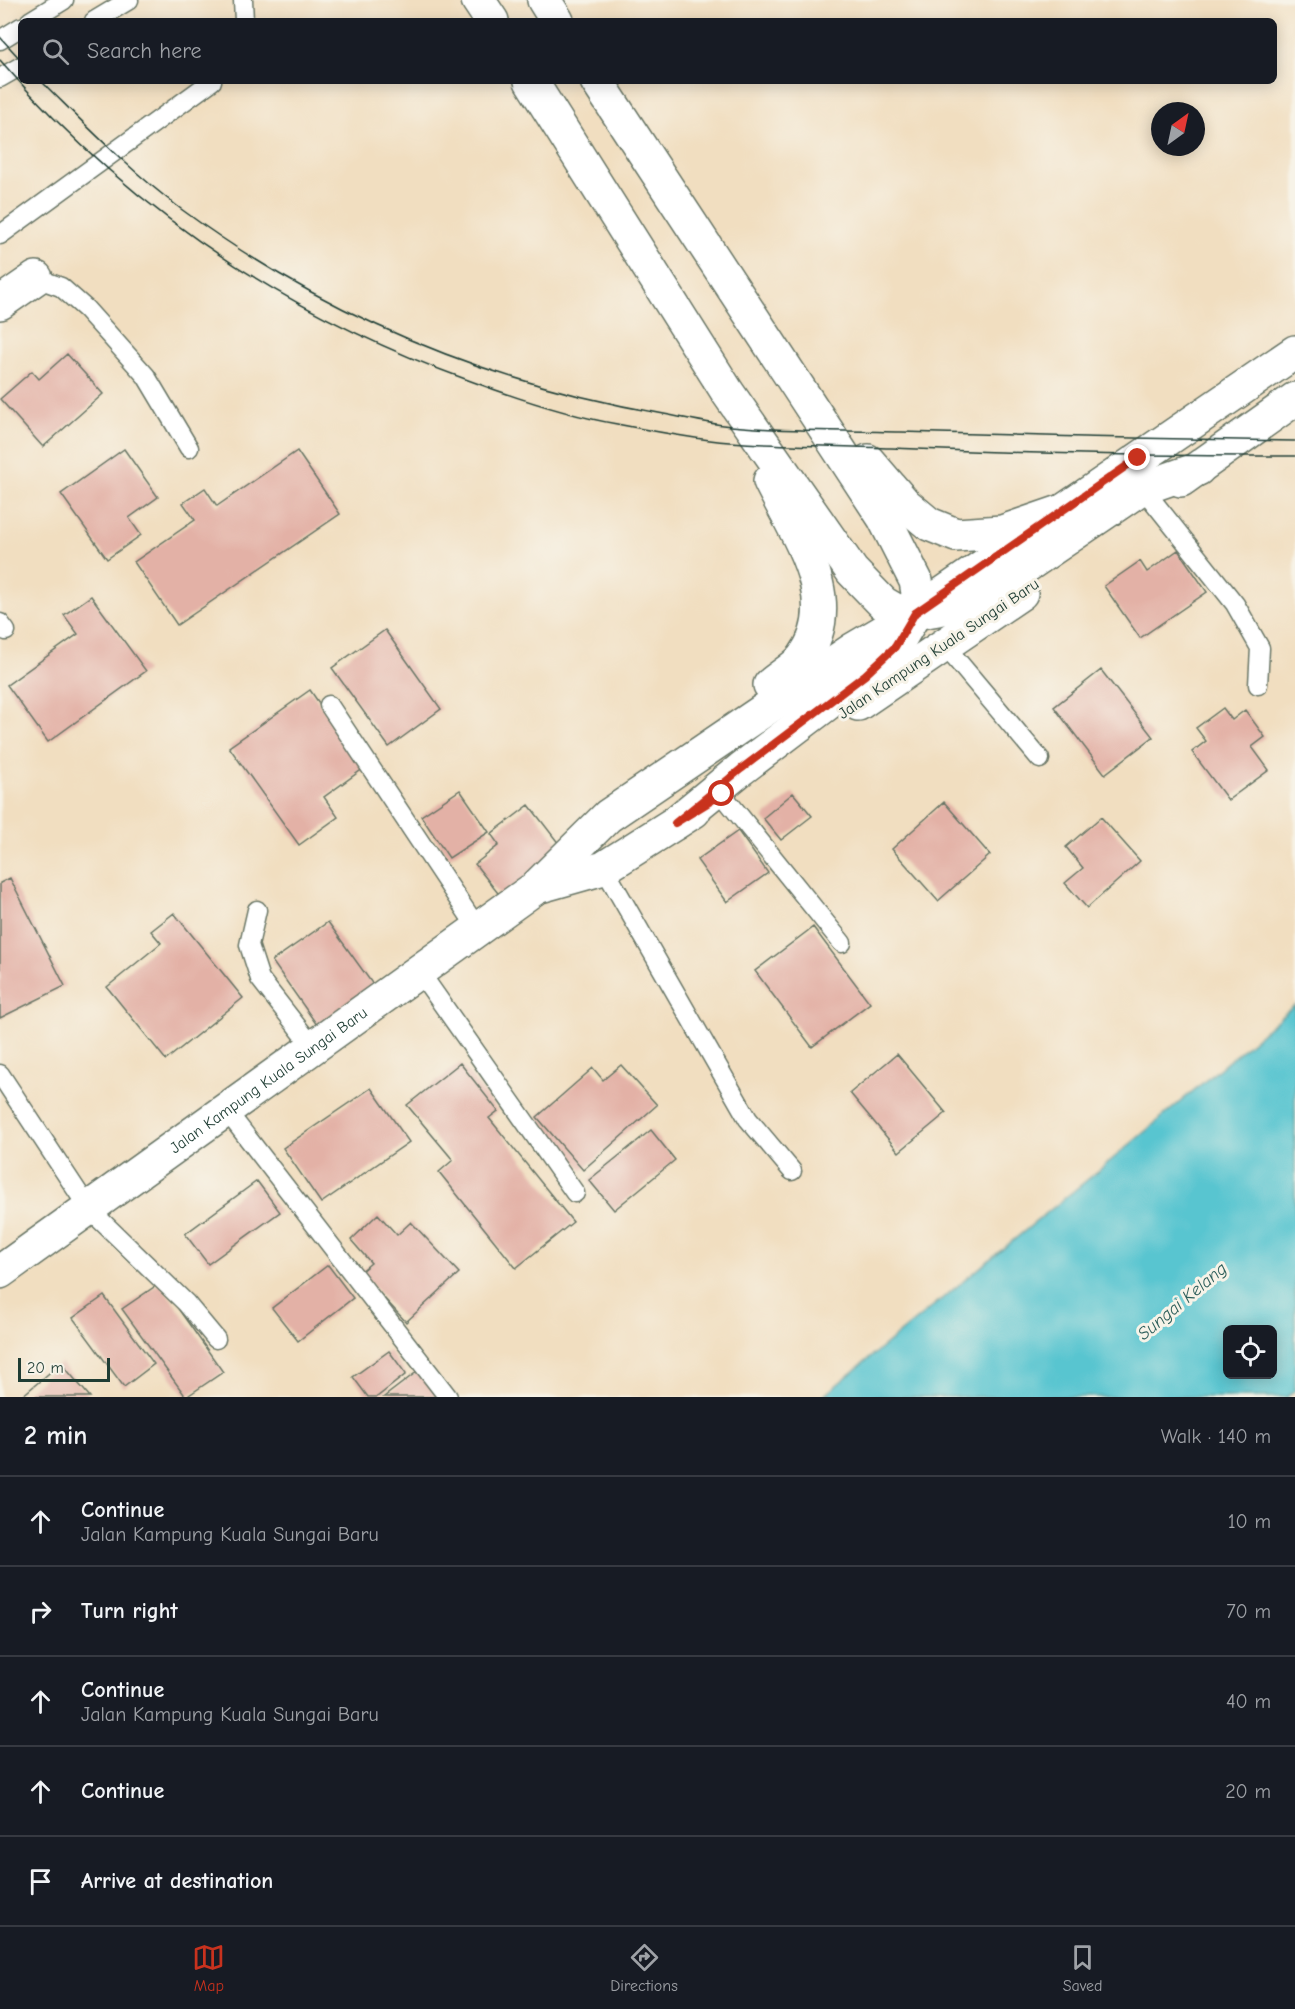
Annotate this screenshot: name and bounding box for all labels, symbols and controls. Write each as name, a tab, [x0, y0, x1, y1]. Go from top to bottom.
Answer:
search box	[18, 18, 1277, 84]
icon: search	[39, 35, 72, 68]
text: Search here	[87, 38, 202, 64]
north arrow	[1151, 102, 1205, 156]
route end	[1124, 444, 1150, 470]
street label: Jalan Kampung Kuala Sungai Baru	[835, 575, 1042, 723]
route start	[708, 780, 734, 806]
street label: Jalan Kampung Kuala Sungai Baru	[167, 1004, 371, 1157]
water label: Sungai Kelang	[1134, 1258, 1231, 1345]
map controls	[1223, 1325, 1277, 1379]
button: locate	[1223, 1325, 1277, 1379]
scale bar	[18, 1355, 110, 1382]
text: 20 m	[27, 1359, 64, 1377]
text: 2 min	[24, 1421, 87, 1451]
text: Walk · 140 m	[1161, 1425, 1271, 1448]
text: Continue	[81, 1497, 164, 1523]
icon: ahead	[24, 1505, 57, 1538]
text: 10 m	[1228, 1510, 1271, 1533]
text: Jalan Kampung Kuala Sungai Baru	[81, 1523, 379, 1546]
icon: right	[24, 1595, 57, 1628]
text: Turn right	[81, 1598, 178, 1624]
text: 70 m	[1226, 1600, 1271, 1623]
text: Continue	[81, 1677, 164, 1703]
icon: ahead	[24, 1685, 57, 1718]
text: 40 m	[1226, 1690, 1271, 1713]
text: Jalan Kampung Kuala Sungai Baru	[81, 1703, 379, 1726]
icon: ahead	[24, 1775, 57, 1808]
text: Continue	[81, 1778, 164, 1804]
text: 20 m	[1225, 1780, 1271, 1803]
icon: arrive	[24, 1865, 57, 1898]
text: Arrive at destination	[81, 1868, 273, 1894]
tab: Map	[192, 1941, 225, 1995]
tab: Directions	[610, 1941, 678, 1995]
tab: Saved	[1063, 1941, 1103, 1995]

